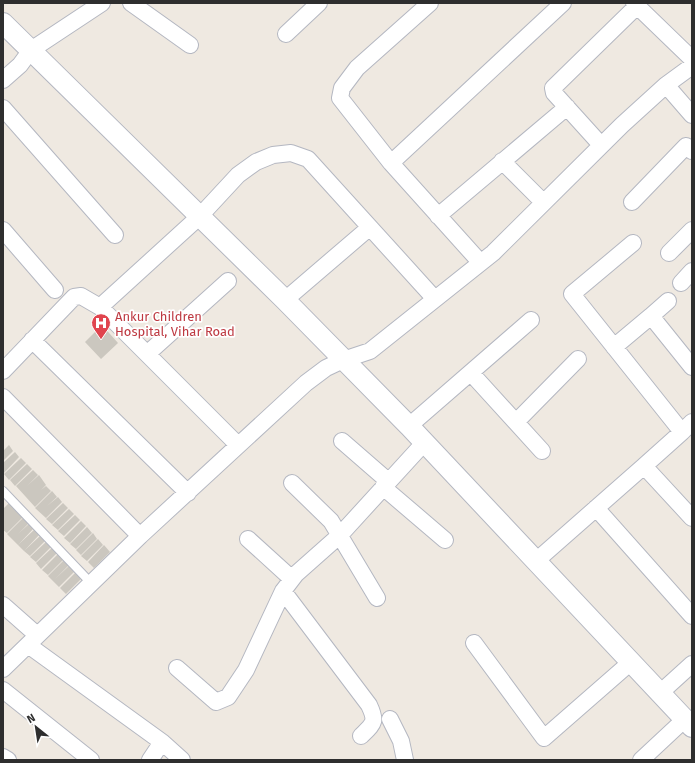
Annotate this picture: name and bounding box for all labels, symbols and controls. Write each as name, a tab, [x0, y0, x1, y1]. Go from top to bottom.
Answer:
place label: Ankur Children Hospital, Vihar Road	[115, 309, 235, 339]
hospital icon: Ankur Children Hospital, Vihar Road	[90, 312, 112, 340]
north arrow	[16, 707, 56, 747]
text: N	[25, 711, 38, 726]

